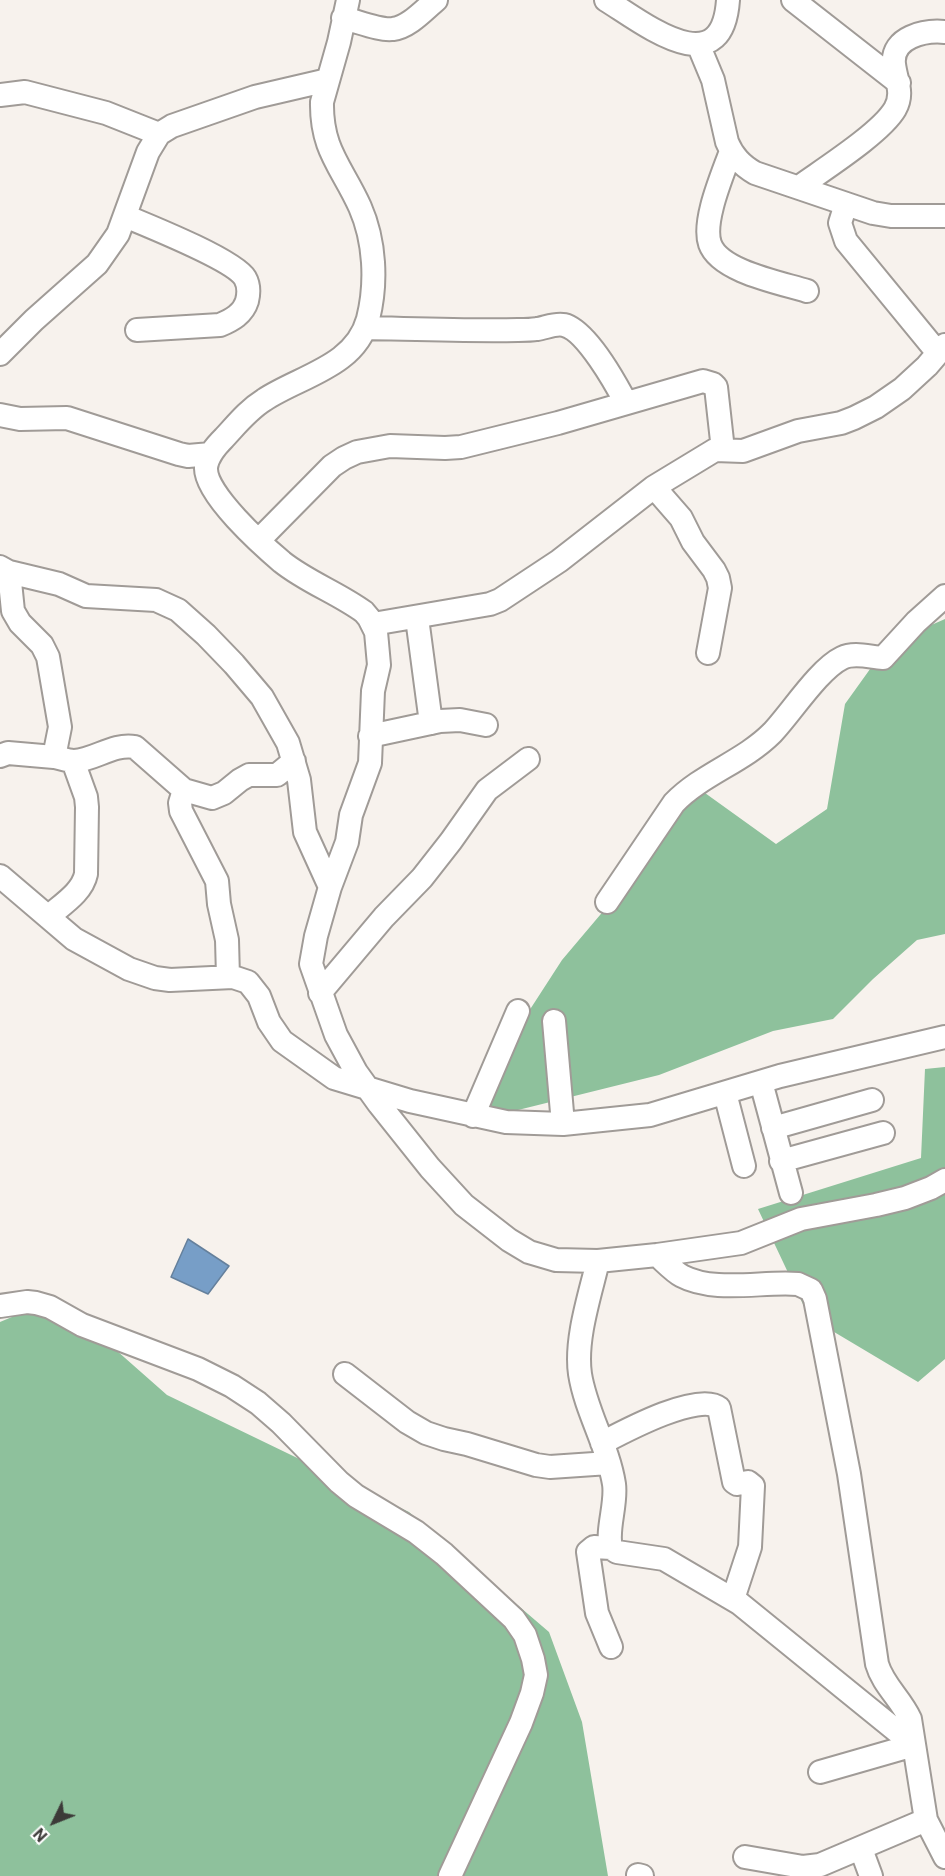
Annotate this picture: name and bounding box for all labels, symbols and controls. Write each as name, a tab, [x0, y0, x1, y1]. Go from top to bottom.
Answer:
north arrow	[24, 1792, 84, 1852]
text: N	[30, 1824, 51, 1845]

